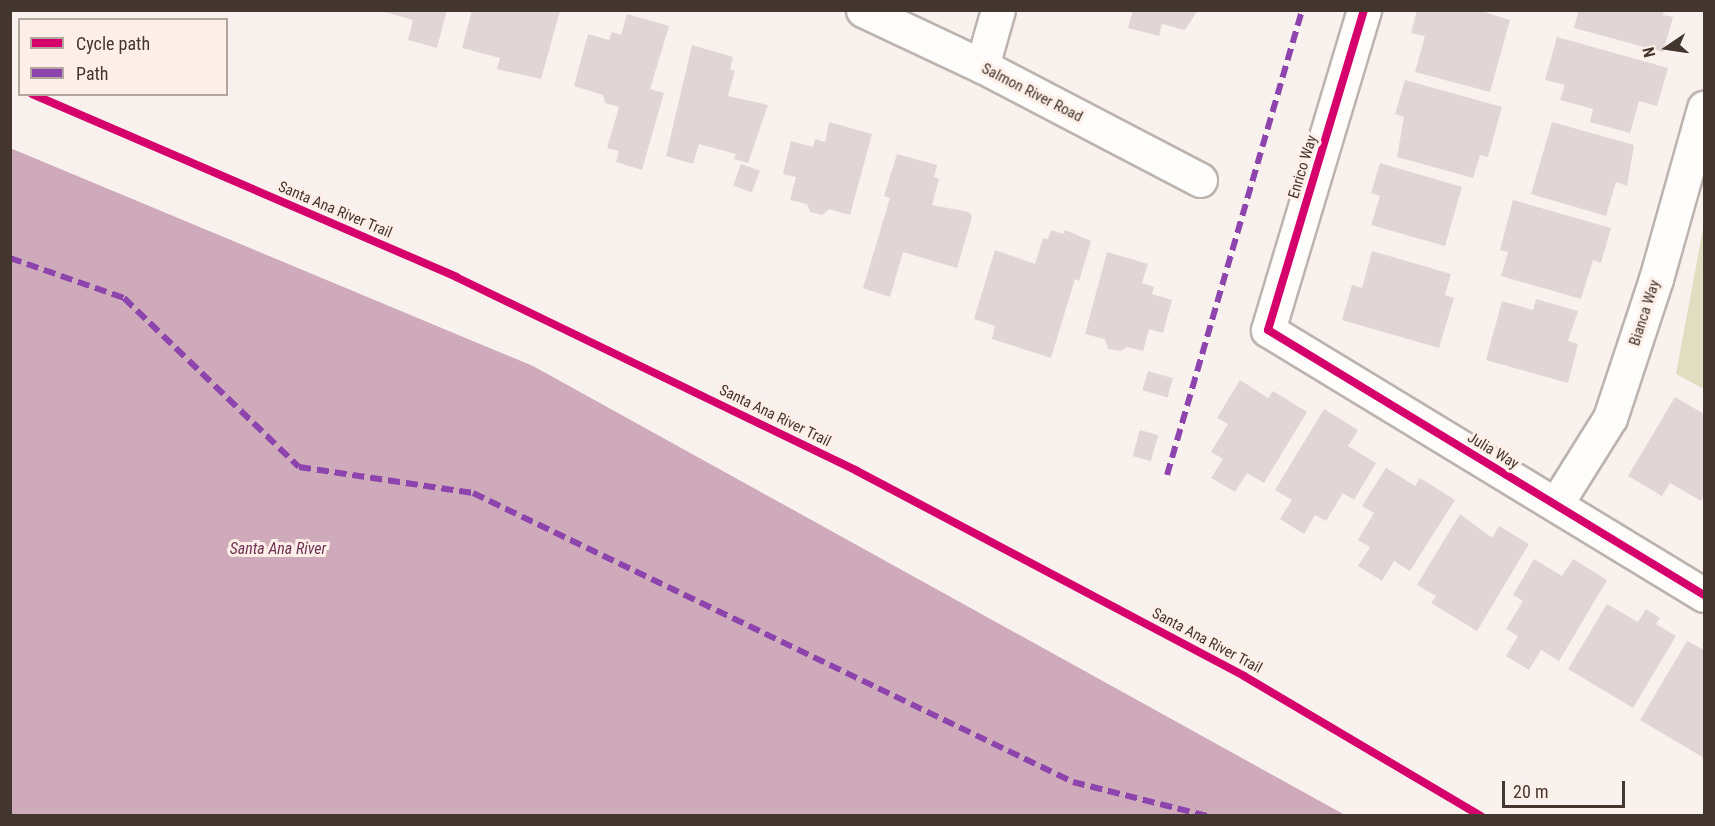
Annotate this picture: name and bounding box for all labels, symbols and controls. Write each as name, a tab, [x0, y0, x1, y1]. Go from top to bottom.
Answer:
legend	[18, 18, 228, 96]
north arrow	[1637, 18, 1697, 78]
text: Cycle path	[76, 33, 150, 54]
text: N	[1639, 45, 1659, 59]
street label: Salmon River Road	[979, 60, 1085, 126]
text: Path	[76, 63, 109, 84]
street label: Enrico Way	[1285, 133, 1321, 201]
street label: Santa Ana River Trail	[275, 178, 395, 242]
street label: Bianca Way	[1626, 278, 1664, 348]
street label: Santa Ana River Trail	[716, 381, 834, 451]
street label: Julia Way	[1464, 429, 1522, 473]
water label: Santa Ana River	[230, 539, 326, 559]
street label: Santa Ana River Trail	[1149, 604, 1265, 678]
scale bar	[1505, 769, 1628, 807]
text: 20 m	[1513, 781, 1548, 802]

